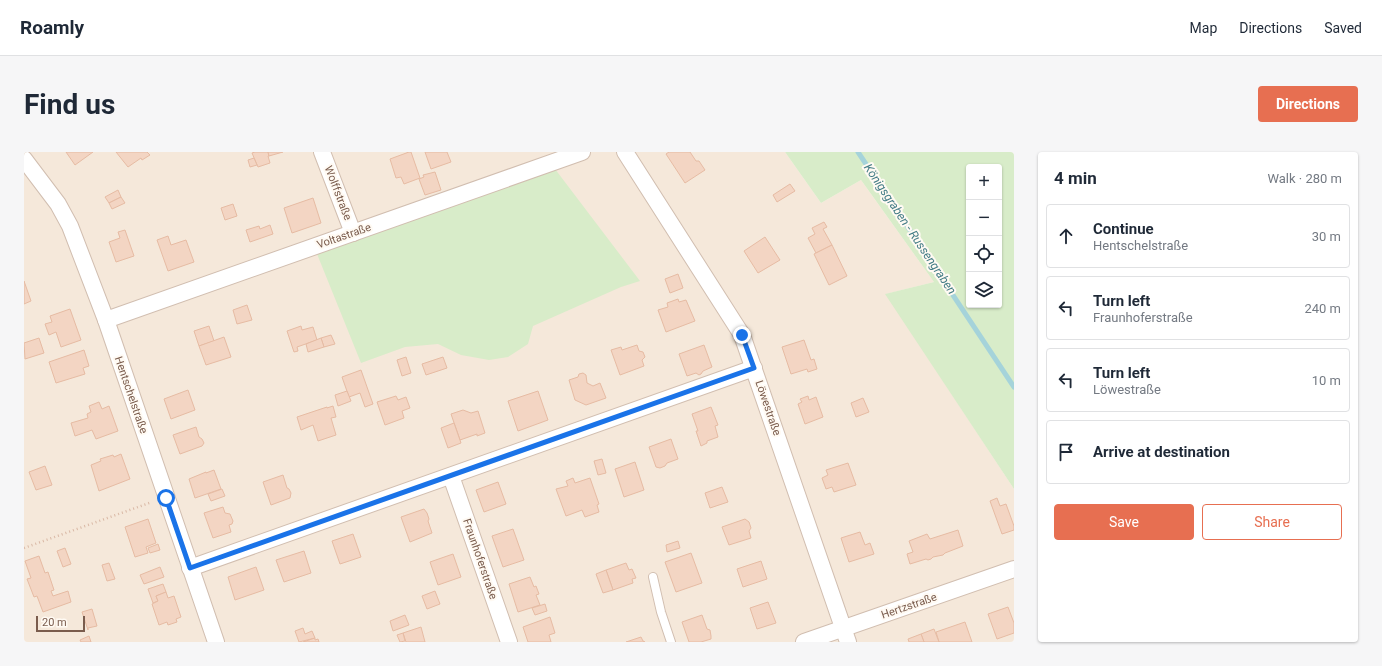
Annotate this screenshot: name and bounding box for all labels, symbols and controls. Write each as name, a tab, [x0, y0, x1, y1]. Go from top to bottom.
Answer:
text: Roamly	[20, 16, 84, 39]
text: Map	[1190, 20, 1217, 36]
text: Directions	[1239, 20, 1302, 36]
text: Saved	[1324, 20, 1362, 36]
button: Directions	[1258, 86, 1358, 122]
text: Find us	[24, 88, 115, 121]
water label: Königsgraben - Russengraben	[861, 161, 959, 297]
street label: Wolffstraße	[322, 164, 354, 222]
map controls	[966, 164, 1002, 308]
button: +	[966, 164, 1002, 200]
text: 4 min	[1054, 168, 1097, 188]
text: Walk · 280 m	[1267, 171, 1342, 186]
button: −	[966, 200, 1002, 236]
text: Continue	[1093, 220, 1154, 238]
street label: Voltastraße	[315, 221, 373, 251]
icon: ahead	[1055, 225, 1077, 247]
text: 30 m	[1312, 229, 1341, 244]
button: locate	[966, 236, 1002, 272]
text: Hentschelstraße	[1093, 238, 1188, 253]
button: layers	[966, 272, 1002, 308]
text: Turn left	[1093, 292, 1150, 310]
icon: left	[1055, 297, 1077, 319]
text: 240 m	[1304, 301, 1341, 316]
text: Fraunhoferstraße	[1093, 310, 1193, 325]
route end	[733, 326, 751, 344]
street label: Hentschelstraße	[112, 355, 150, 435]
text: Turn left	[1093, 364, 1150, 382]
icon: left	[1055, 369, 1077, 391]
text: 10 m	[1312, 373, 1341, 388]
street label: Löwestraße	[753, 379, 784, 437]
text: Löwestraße	[1093, 382, 1161, 397]
icon: arrive	[1055, 441, 1077, 463]
text: Arrive at destination	[1093, 443, 1230, 461]
route start	[157, 489, 175, 507]
button: Save	[1054, 504, 1194, 540]
button: Share	[1202, 504, 1342, 540]
street label: Fraunhoferstraße	[460, 517, 500, 601]
street label: Hertzstraße	[880, 590, 939, 622]
scale bar	[36, 614, 85, 633]
text: 20 m	[42, 616, 67, 629]

